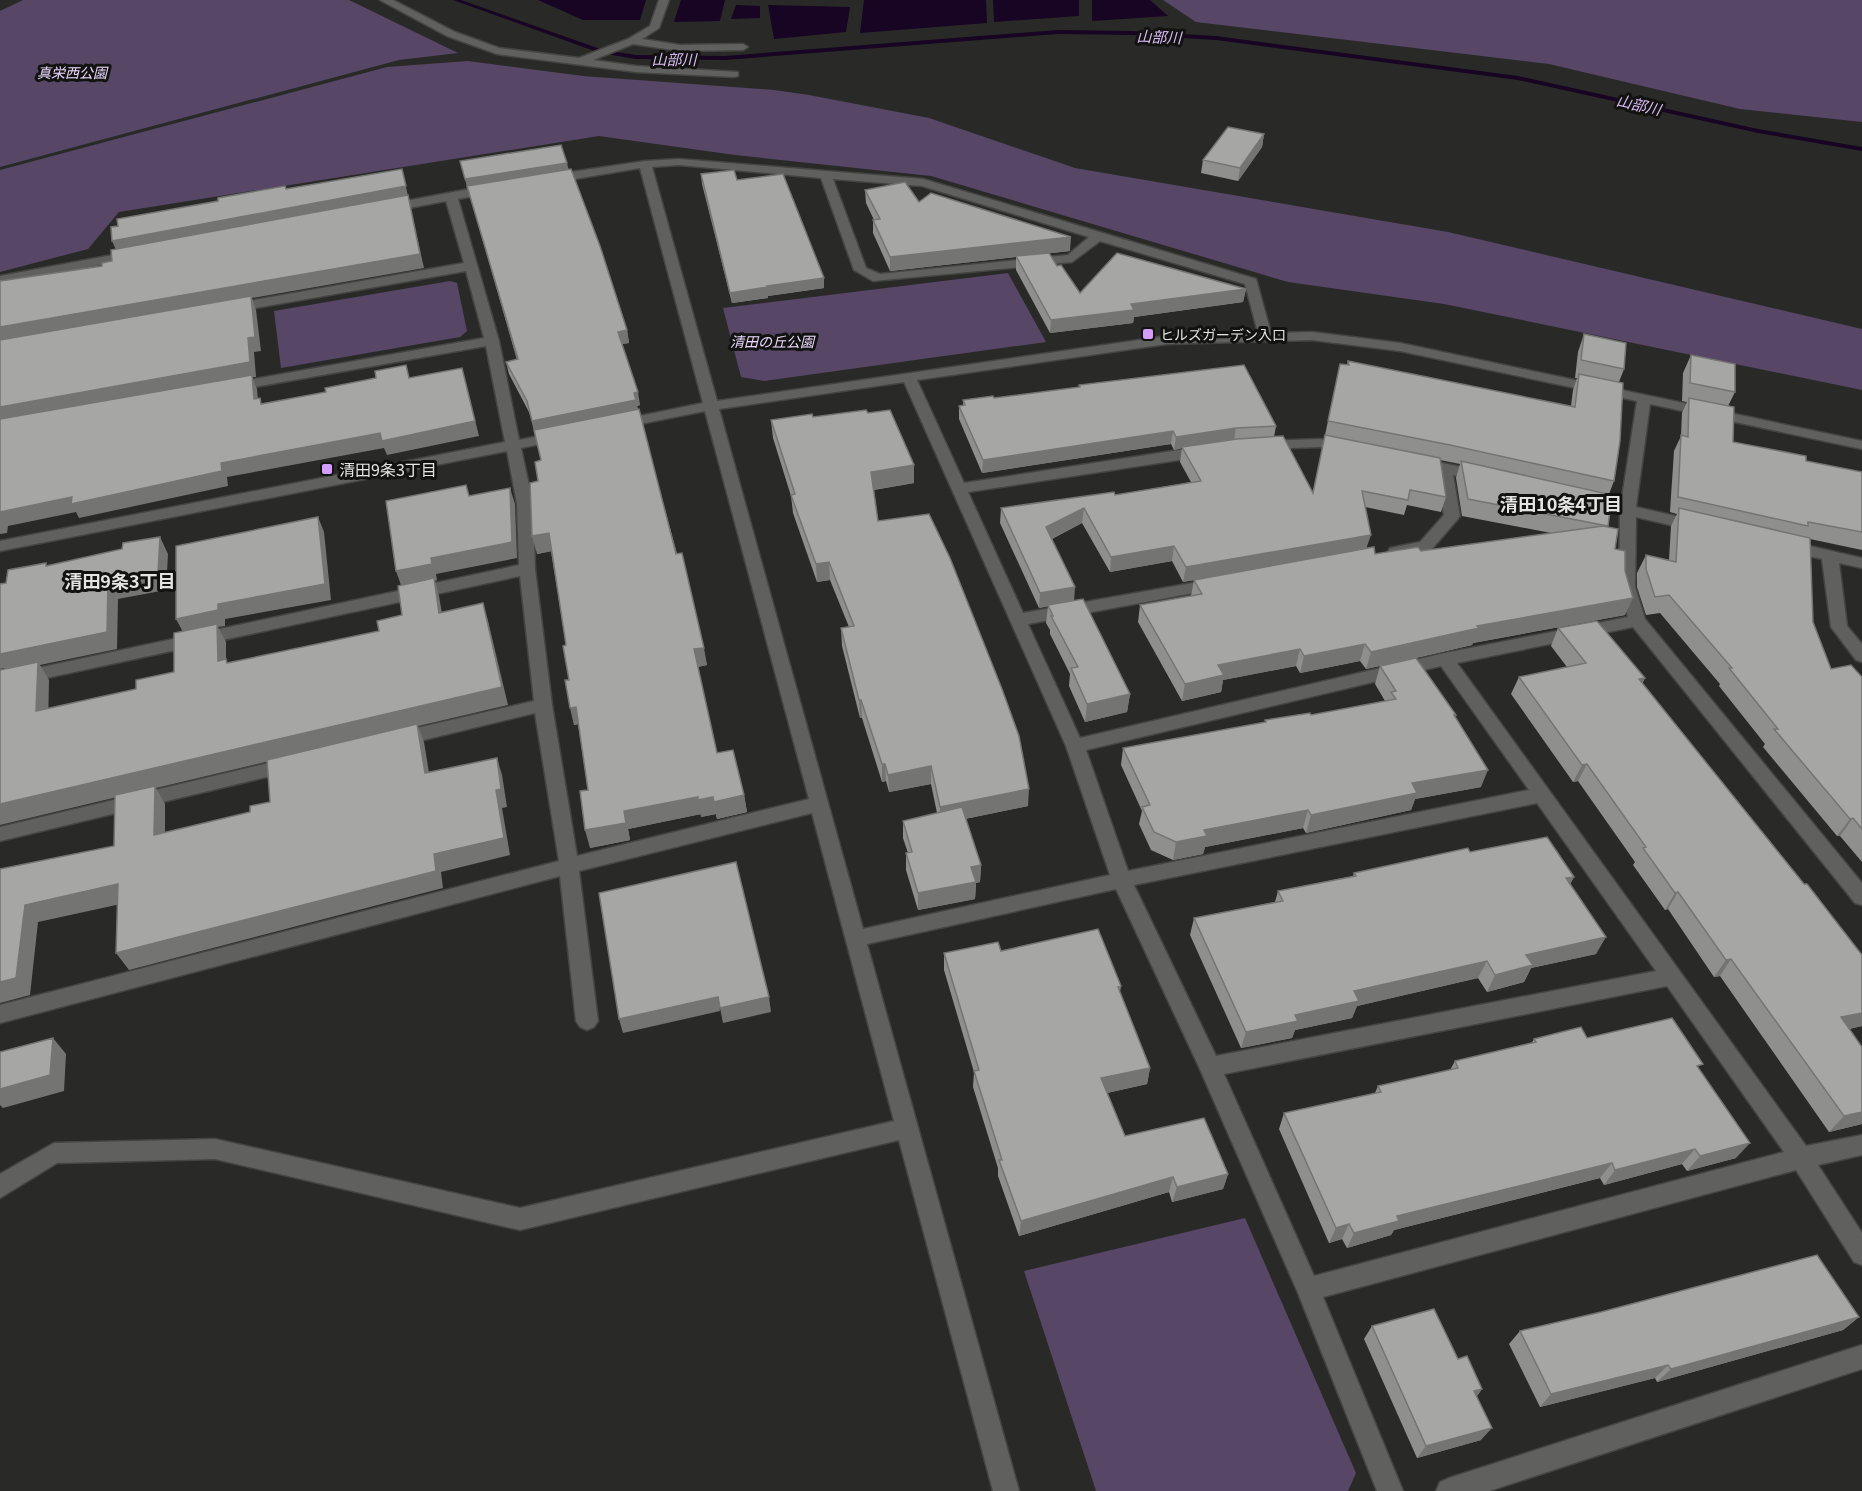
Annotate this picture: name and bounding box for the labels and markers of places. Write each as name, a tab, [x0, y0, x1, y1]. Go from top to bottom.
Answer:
place label: ヒルズガーデン入口	[1160, 324, 1286, 344]
marker: ヒルズガーデン入口	[1141, 327, 1155, 341]
place label: 清田9条3丁目	[339, 457, 437, 481]
marker: 清田9条3丁目	[320, 462, 334, 476]

